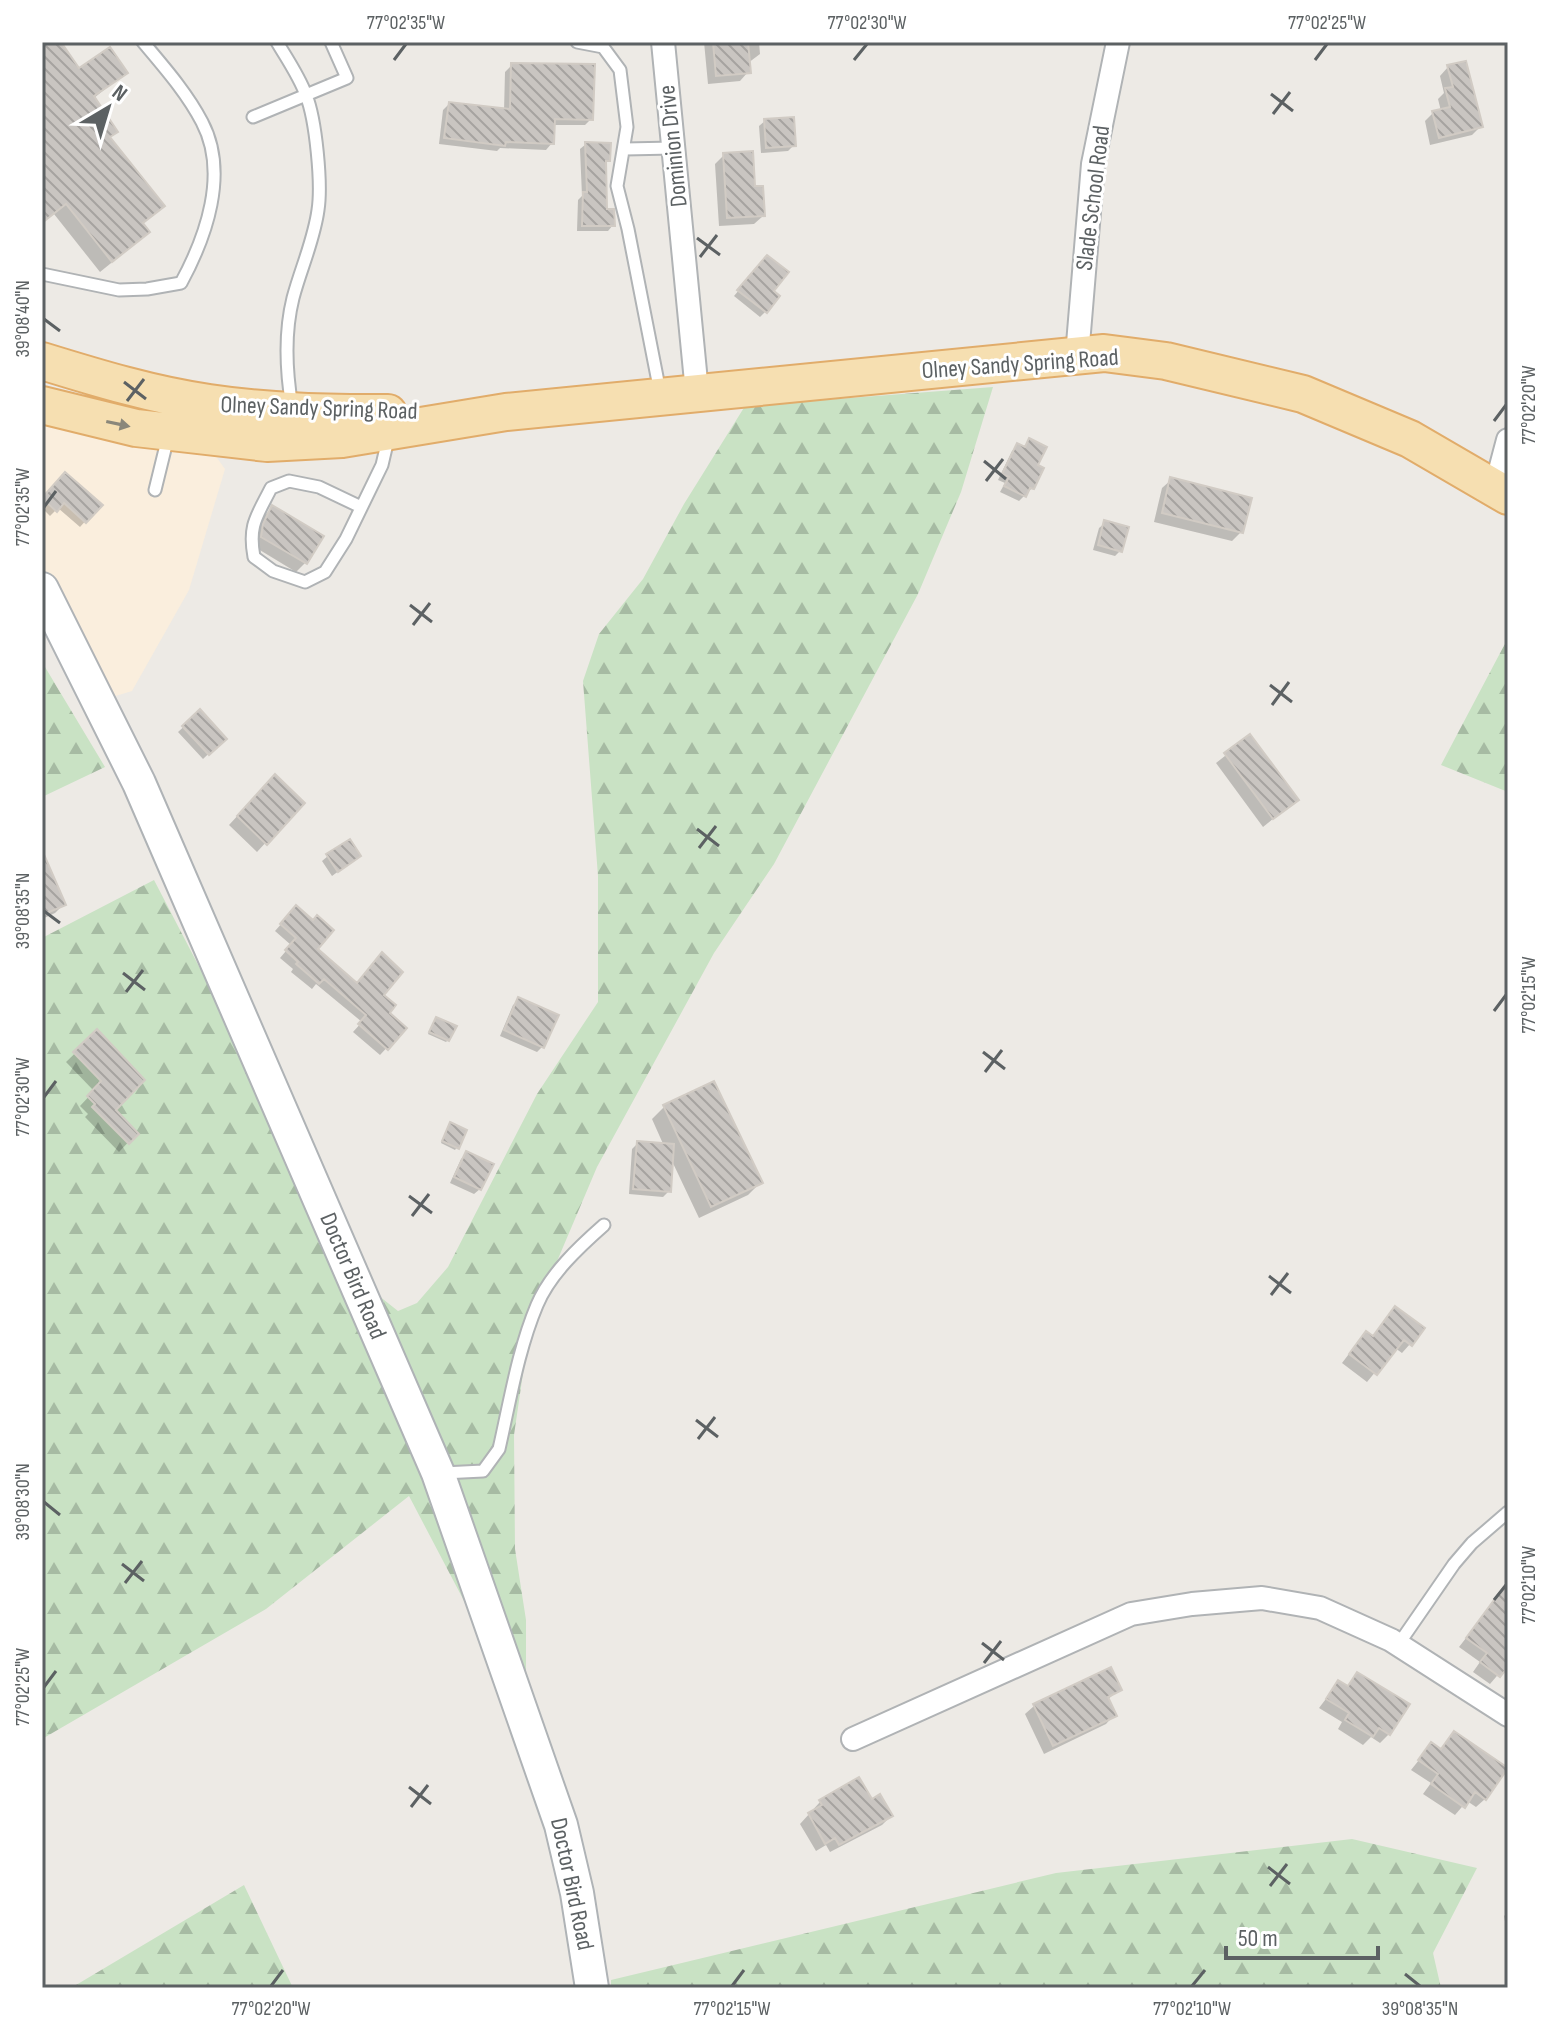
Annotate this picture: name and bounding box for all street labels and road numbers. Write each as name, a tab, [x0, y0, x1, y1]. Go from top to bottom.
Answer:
street label: Dominion Drive	[652, 84, 694, 208]
street label: Slade School Road	[1070, 124, 1116, 272]
street label: Olney Sandy Spring Road	[921, 343, 1119, 385]
street label: Olney Sandy Spring Road	[220, 390, 418, 426]
street label: Doctor Bird Road	[313, 1208, 393, 1344]
street label: Doctor Bird Road	[544, 1815, 600, 1953]

